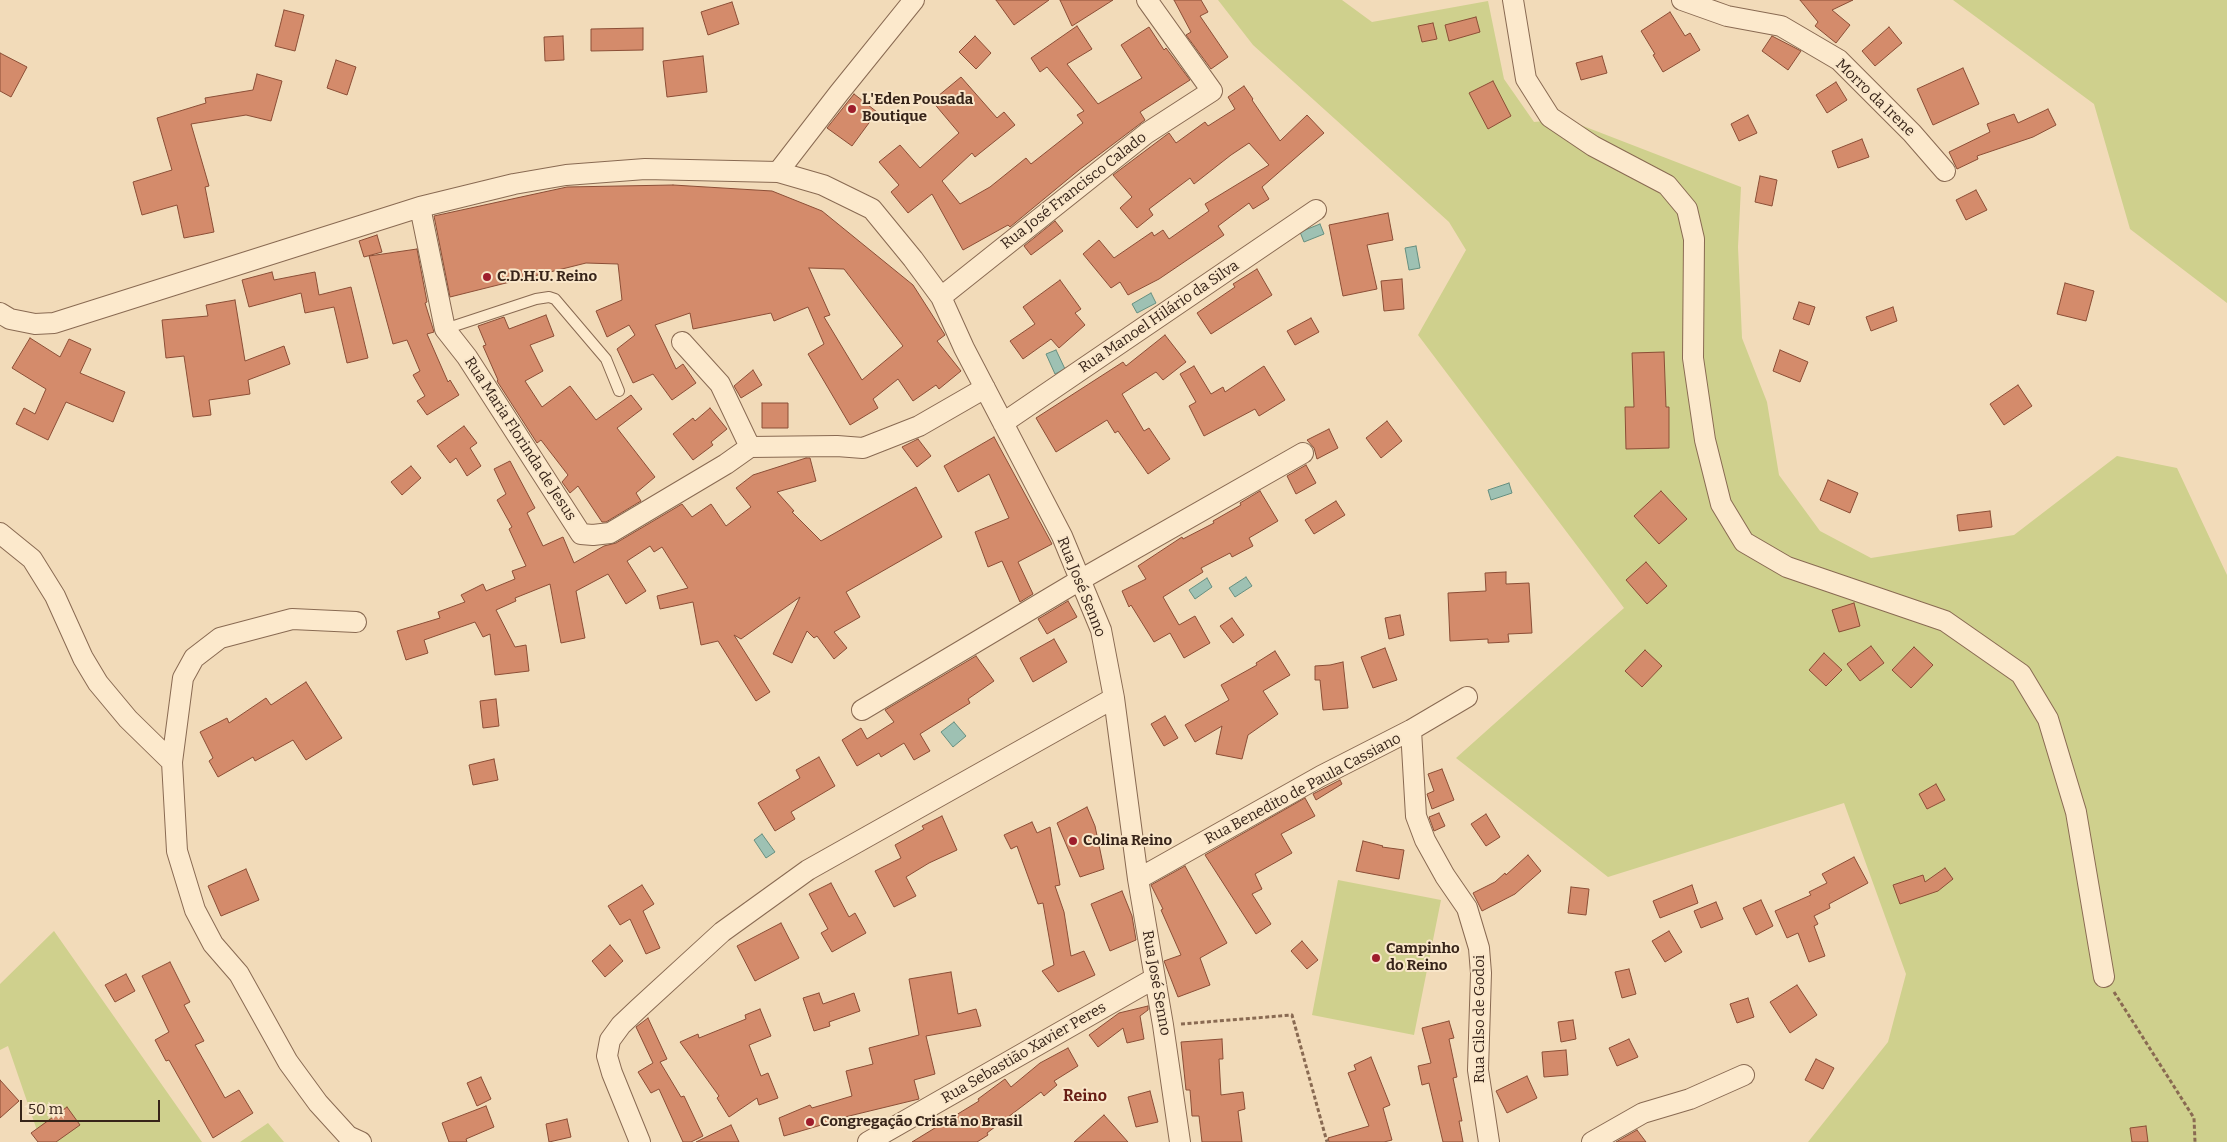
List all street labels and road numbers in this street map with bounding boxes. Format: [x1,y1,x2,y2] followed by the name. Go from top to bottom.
[1832,56,1918,140] street label: Morro da Irene
[998,129,1150,253] street label: Rua José Francisco Calado
[1076,257,1242,377] street label: Rua Manoel Hilário da Silva
[460,354,580,524] street label: Rua Maria Florinda de Jesus
[1053,534,1109,640] street label: Rua José Senno
[1202,729,1404,849] street label: Rua Benedito de Paula Cassiano
[1138,929,1174,1037] street label: Rua José Senno
[1471,955,1489,1083] street label: Rua Cilso de Godoi
[939,998,1109,1108] street label: Rua Sebastião Xavier Peres

